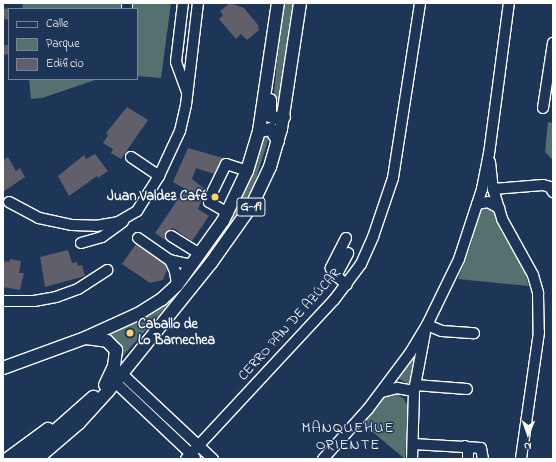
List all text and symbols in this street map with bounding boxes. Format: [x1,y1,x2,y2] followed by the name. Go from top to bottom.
[8,8,138,80] legend
[46,15,68,33] text: Calle
[46,35,80,53] text: Parque
[46,55,84,73] text: Edificio
[107,189,207,205] place label: Juan Valdez Café
[210,192,220,202] marker: Juan Valdez Café
[236,196,266,218] road number: G-19
[235,265,345,385] street label: CERRO PAN DE AZÚCAR
[138,317,215,350] place label: Caballo de Lo Barnechea
[125,328,135,338] marker: Caballo de Lo Barnechea
[508,414,548,454] north arrow
[302,419,394,454] district label: MANQUEHUE ORIENTE
[524,438,532,454] text: N

